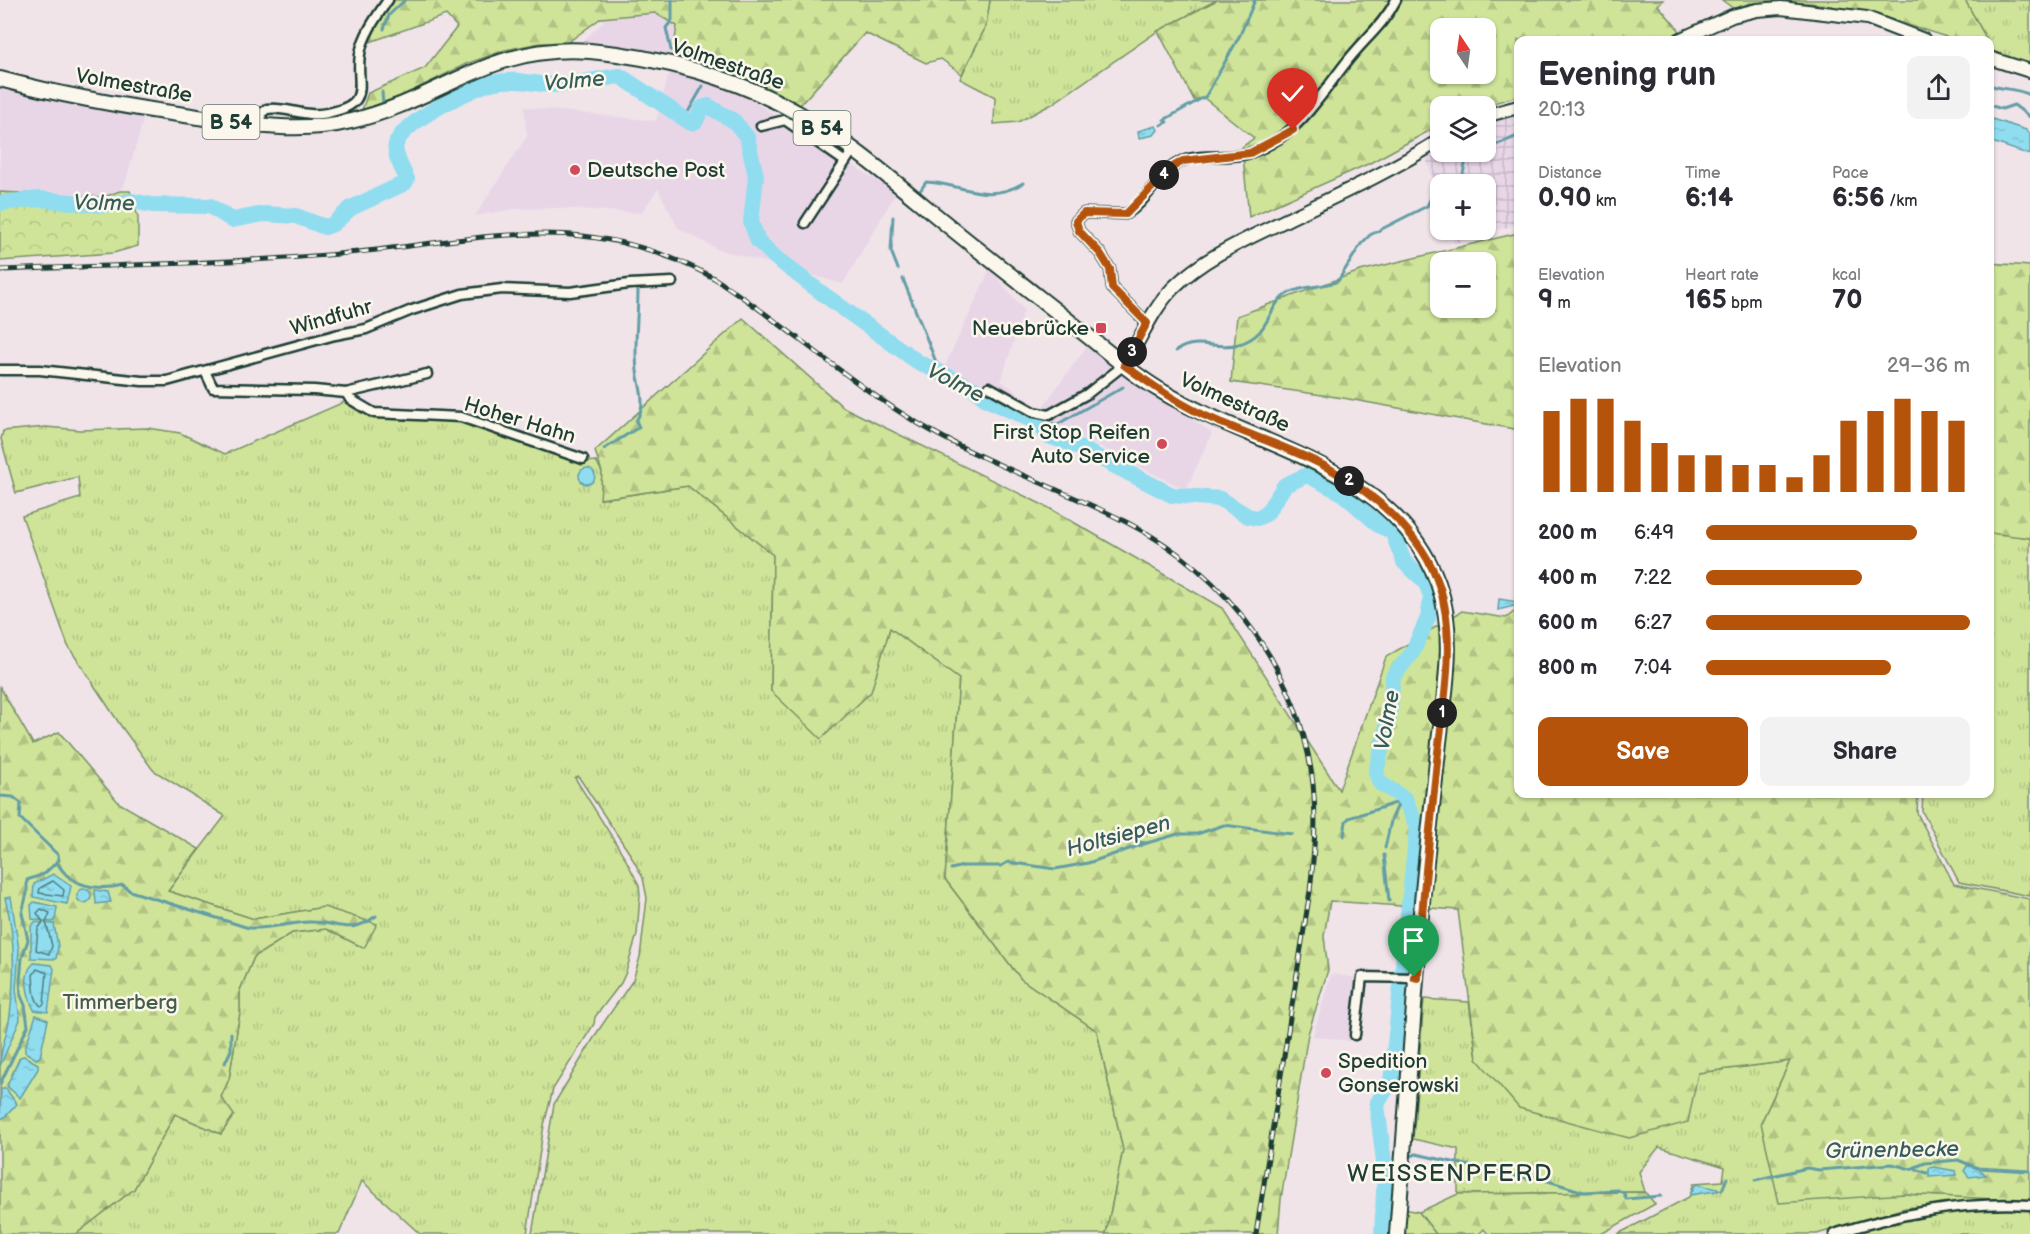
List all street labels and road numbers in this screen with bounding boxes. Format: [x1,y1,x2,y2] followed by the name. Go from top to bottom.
[668,33,788,95] street label: Volmestraße
[74,63,194,108] street label: Volmestraße
[202,105,260,139] road number: B 54
[794,111,850,145] road number: B 54
[287,294,375,341] street label: Windfuhr
[1176,367,1294,438] street label: Volmestraße
[461,392,579,449] street label: Hoher Hahn

